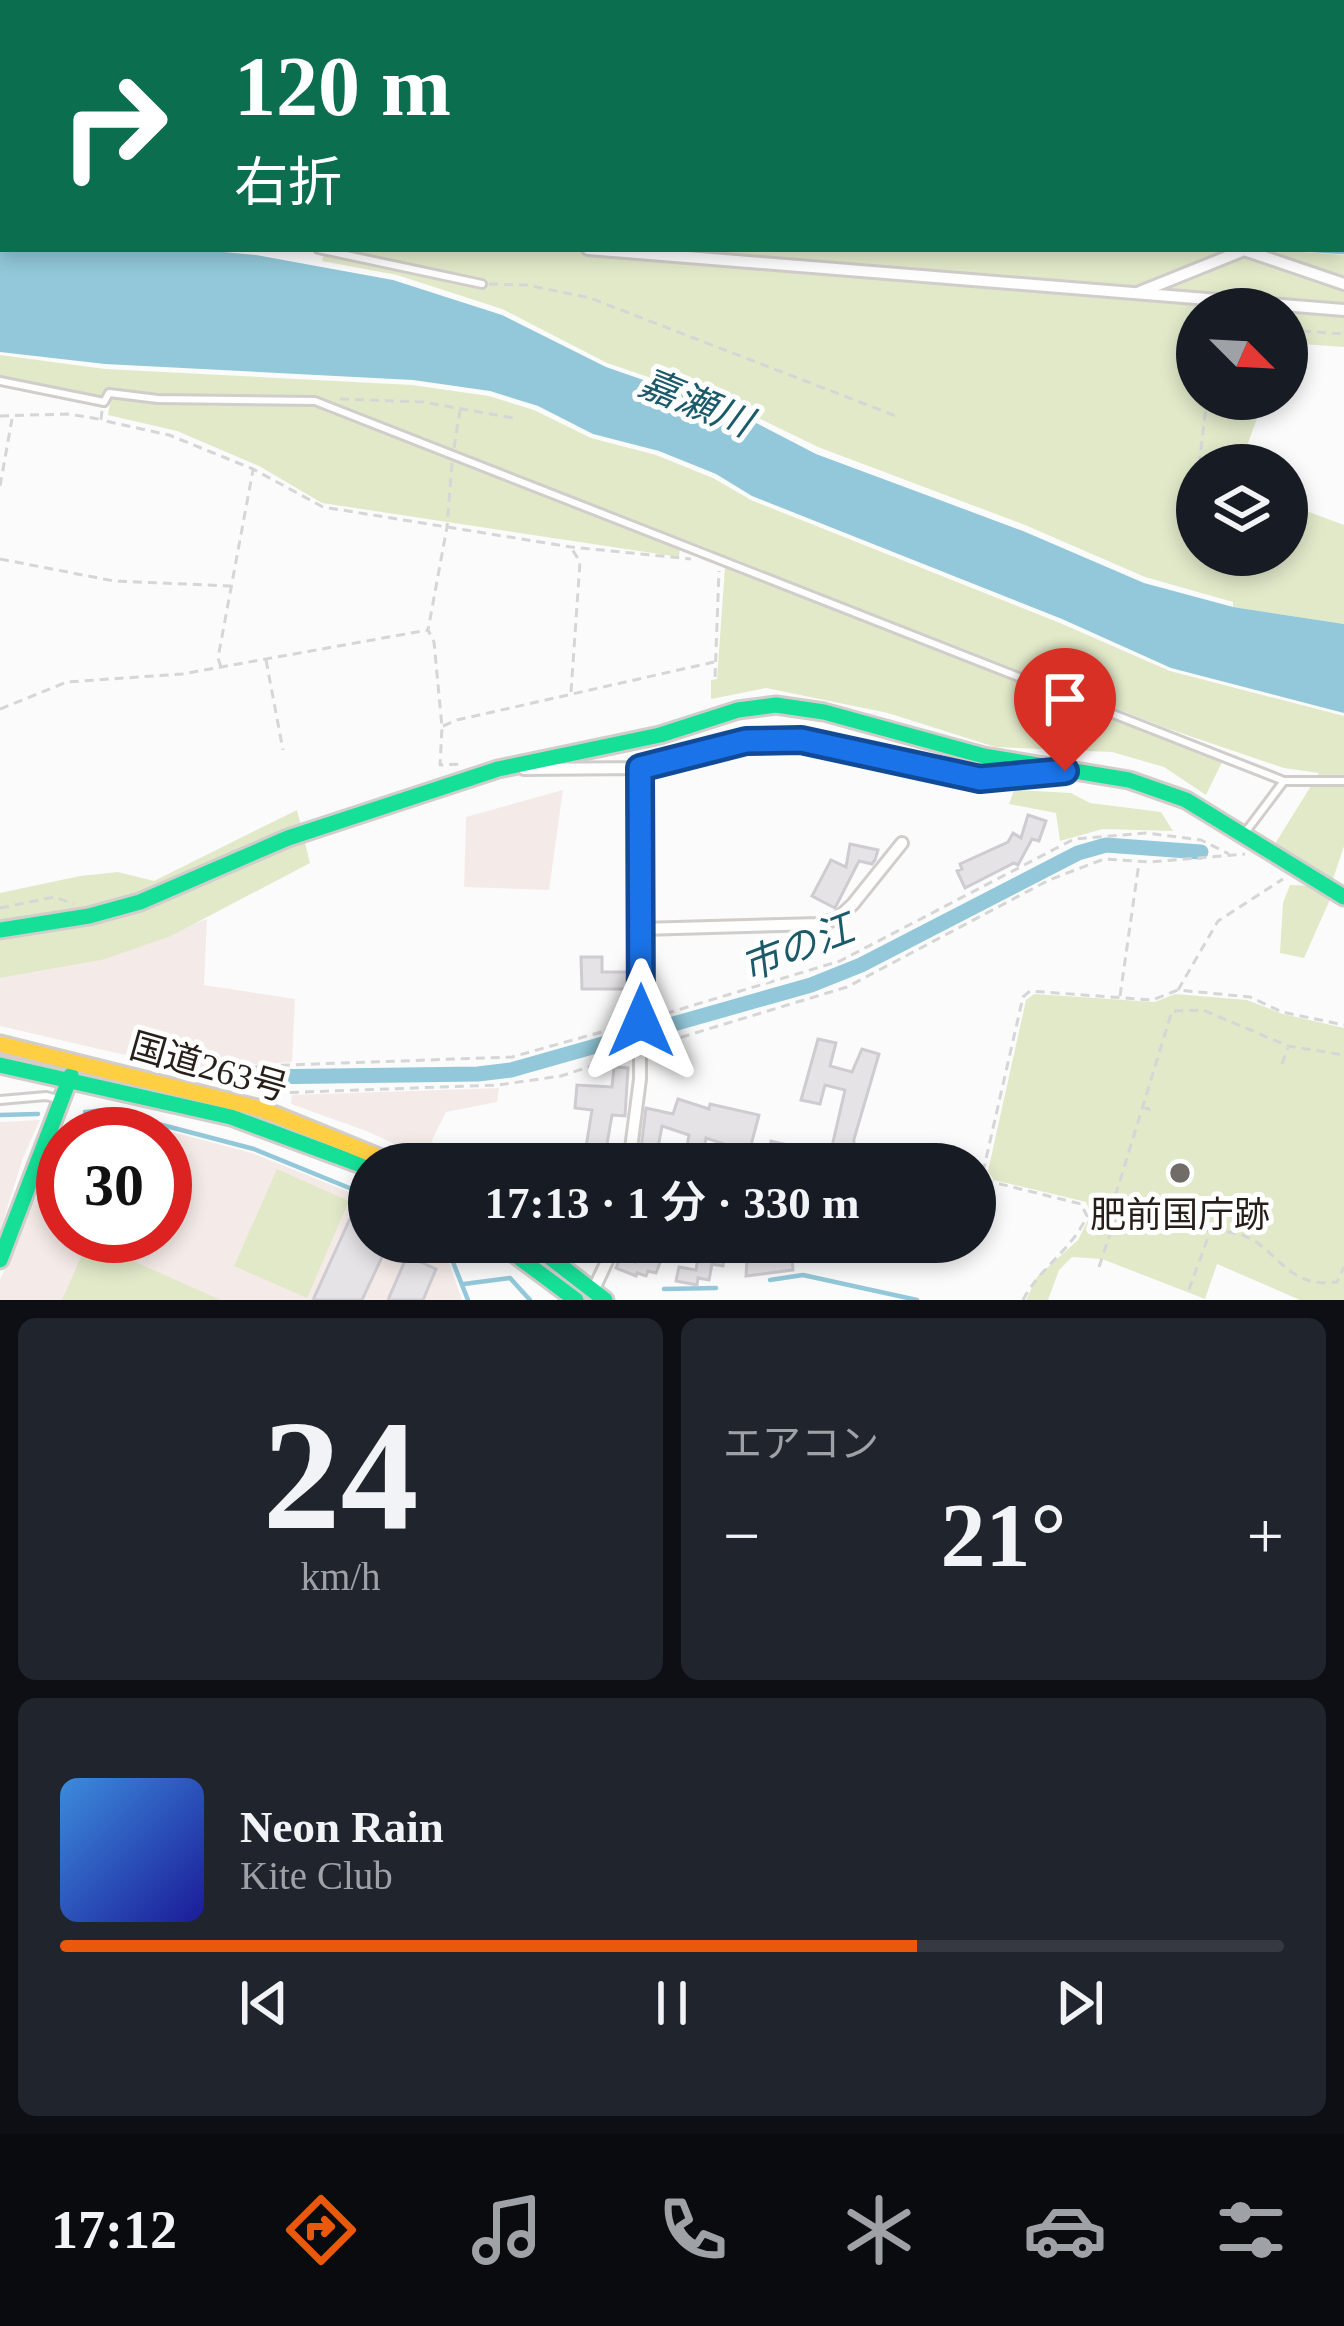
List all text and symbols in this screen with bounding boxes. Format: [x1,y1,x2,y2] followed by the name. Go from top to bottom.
[234,40,451,133] text: 120 m
[36,48,192,204] icon: right
[234,153,342,213] text: 右折
[1176,288,1308,420] north arrow
[1176,288,1308,576] map controls
[634,361,762,446] water label: 嘉瀬川
[1176,444,1308,576] button: layers
[1014,648,1116,771] pin
[1032,666,1098,732] icon: arrive
[735,905,863,989] water label: 市の江
[578,958,704,1084] position arrow
[125,1025,292,1109] street label: 国道263号
[36,1107,192,1263] speed limit sign: 30
[1167,1160,1193,1186] marker: 肥前国庁跡
[485,1178,860,1228] text: 17:13 · 1 分 · 330 m
[1090,1195,1270,1235] place label: 肥前国庁跡
[263,1389,419,1562] text: 24
[723,1422,879,1465] text: エアコン
[941,1486,1067,1585] text: 21°
[723,1499,760,1572] text: −
[1247,1499,1284,1572] text: +
[300,1555,381,1598] text: km/h
[240,1802,444,1852] text: Neon Rain
[240,1854,393,1897] text: Kite Club
[231,1970,297,2036] icon: previous
[639,1970,705,2036] icon: pause
[1047,1970,1113,2036] icon: next
[279,2188,363,2272] icon: directions
[465,2188,549,2272] icon: music
[651,2188,735,2272] icon: phone
[837,2188,921,2272] icon: climate
[1023,2188,1107,2272] icon: car
[1209,2188,1293,2272] icon: filters
[51,2200,177,2260] text: 17:12

